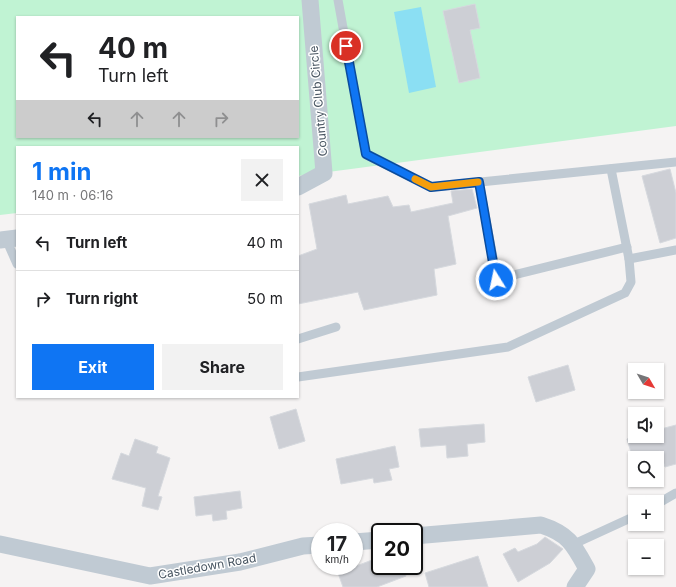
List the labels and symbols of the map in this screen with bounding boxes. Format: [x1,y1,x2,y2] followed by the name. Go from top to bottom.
[329,29,363,63] pin
[306,45,330,157] street label: Country Club Circle
[475,259,517,301] position arrow
[628,363,664,399] north arrow
[371,523,423,575] speed limit sign: 20
[157,550,257,582] street label: Castledown Road

